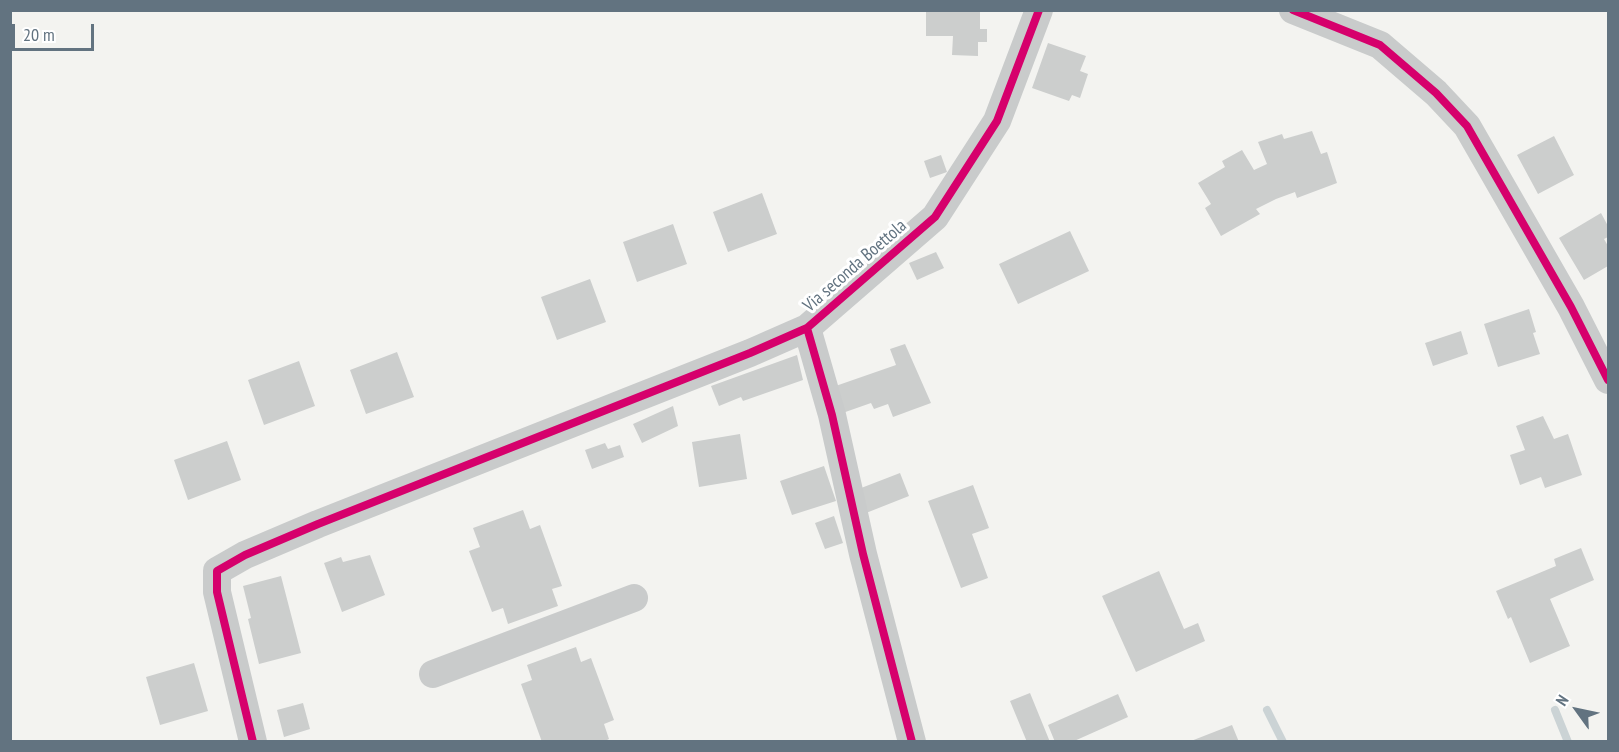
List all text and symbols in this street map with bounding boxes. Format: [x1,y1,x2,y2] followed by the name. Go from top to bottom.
[15,12,98,50] scale bar
[23,23,55,46] text: 20 m
[799,215,911,317] street label: Via seconda Boettola
[1547,680,1607,740] north arrow
[1551,691,1573,709] text: N

